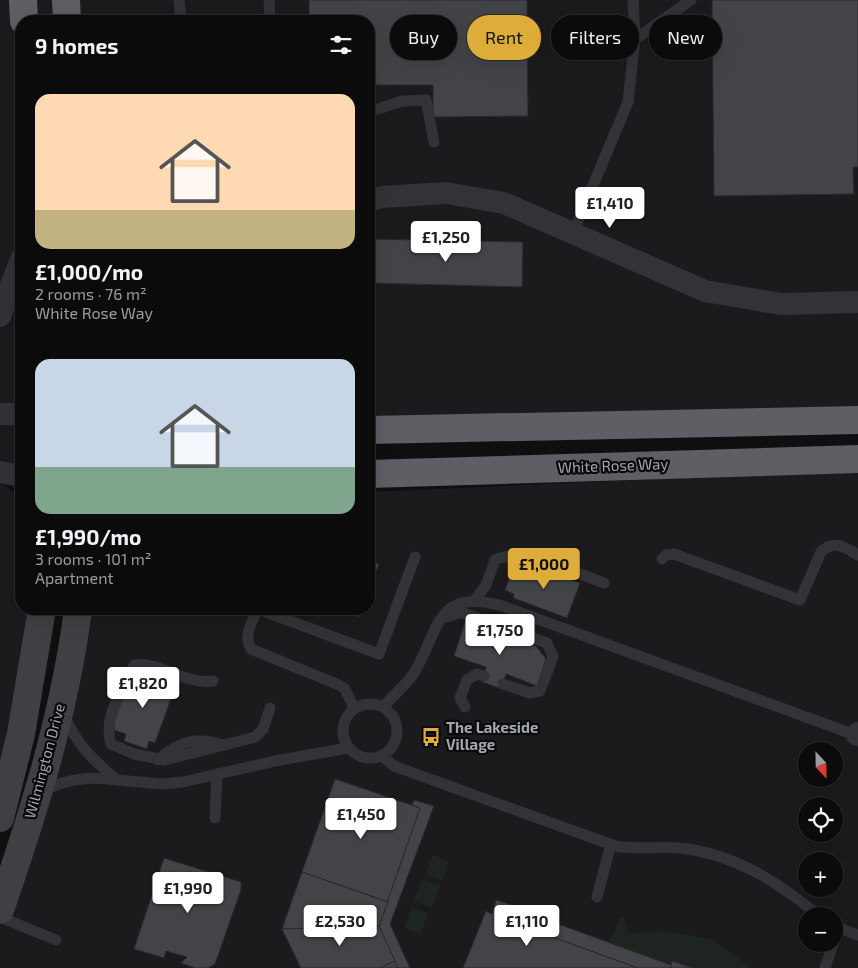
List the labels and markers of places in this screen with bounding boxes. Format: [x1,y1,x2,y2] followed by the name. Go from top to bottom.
[569,186,651,229] pin: £1,410
[405,220,487,263] pin: £1,250
[503,548,585,590] pin: £1,000
[459,614,541,656] pin: £1,750
[102,666,184,709] pin: £1,820
[446,718,538,753] place label: The Lakeside Village
[420,726,442,748] bus stop icon: The Lakeside Village
[320,798,402,840] pin: £1,450
[147,872,229,914] pin: £1,990
[299,904,381,947] pin: £2,530
[486,904,568,947] pin: £1,110

